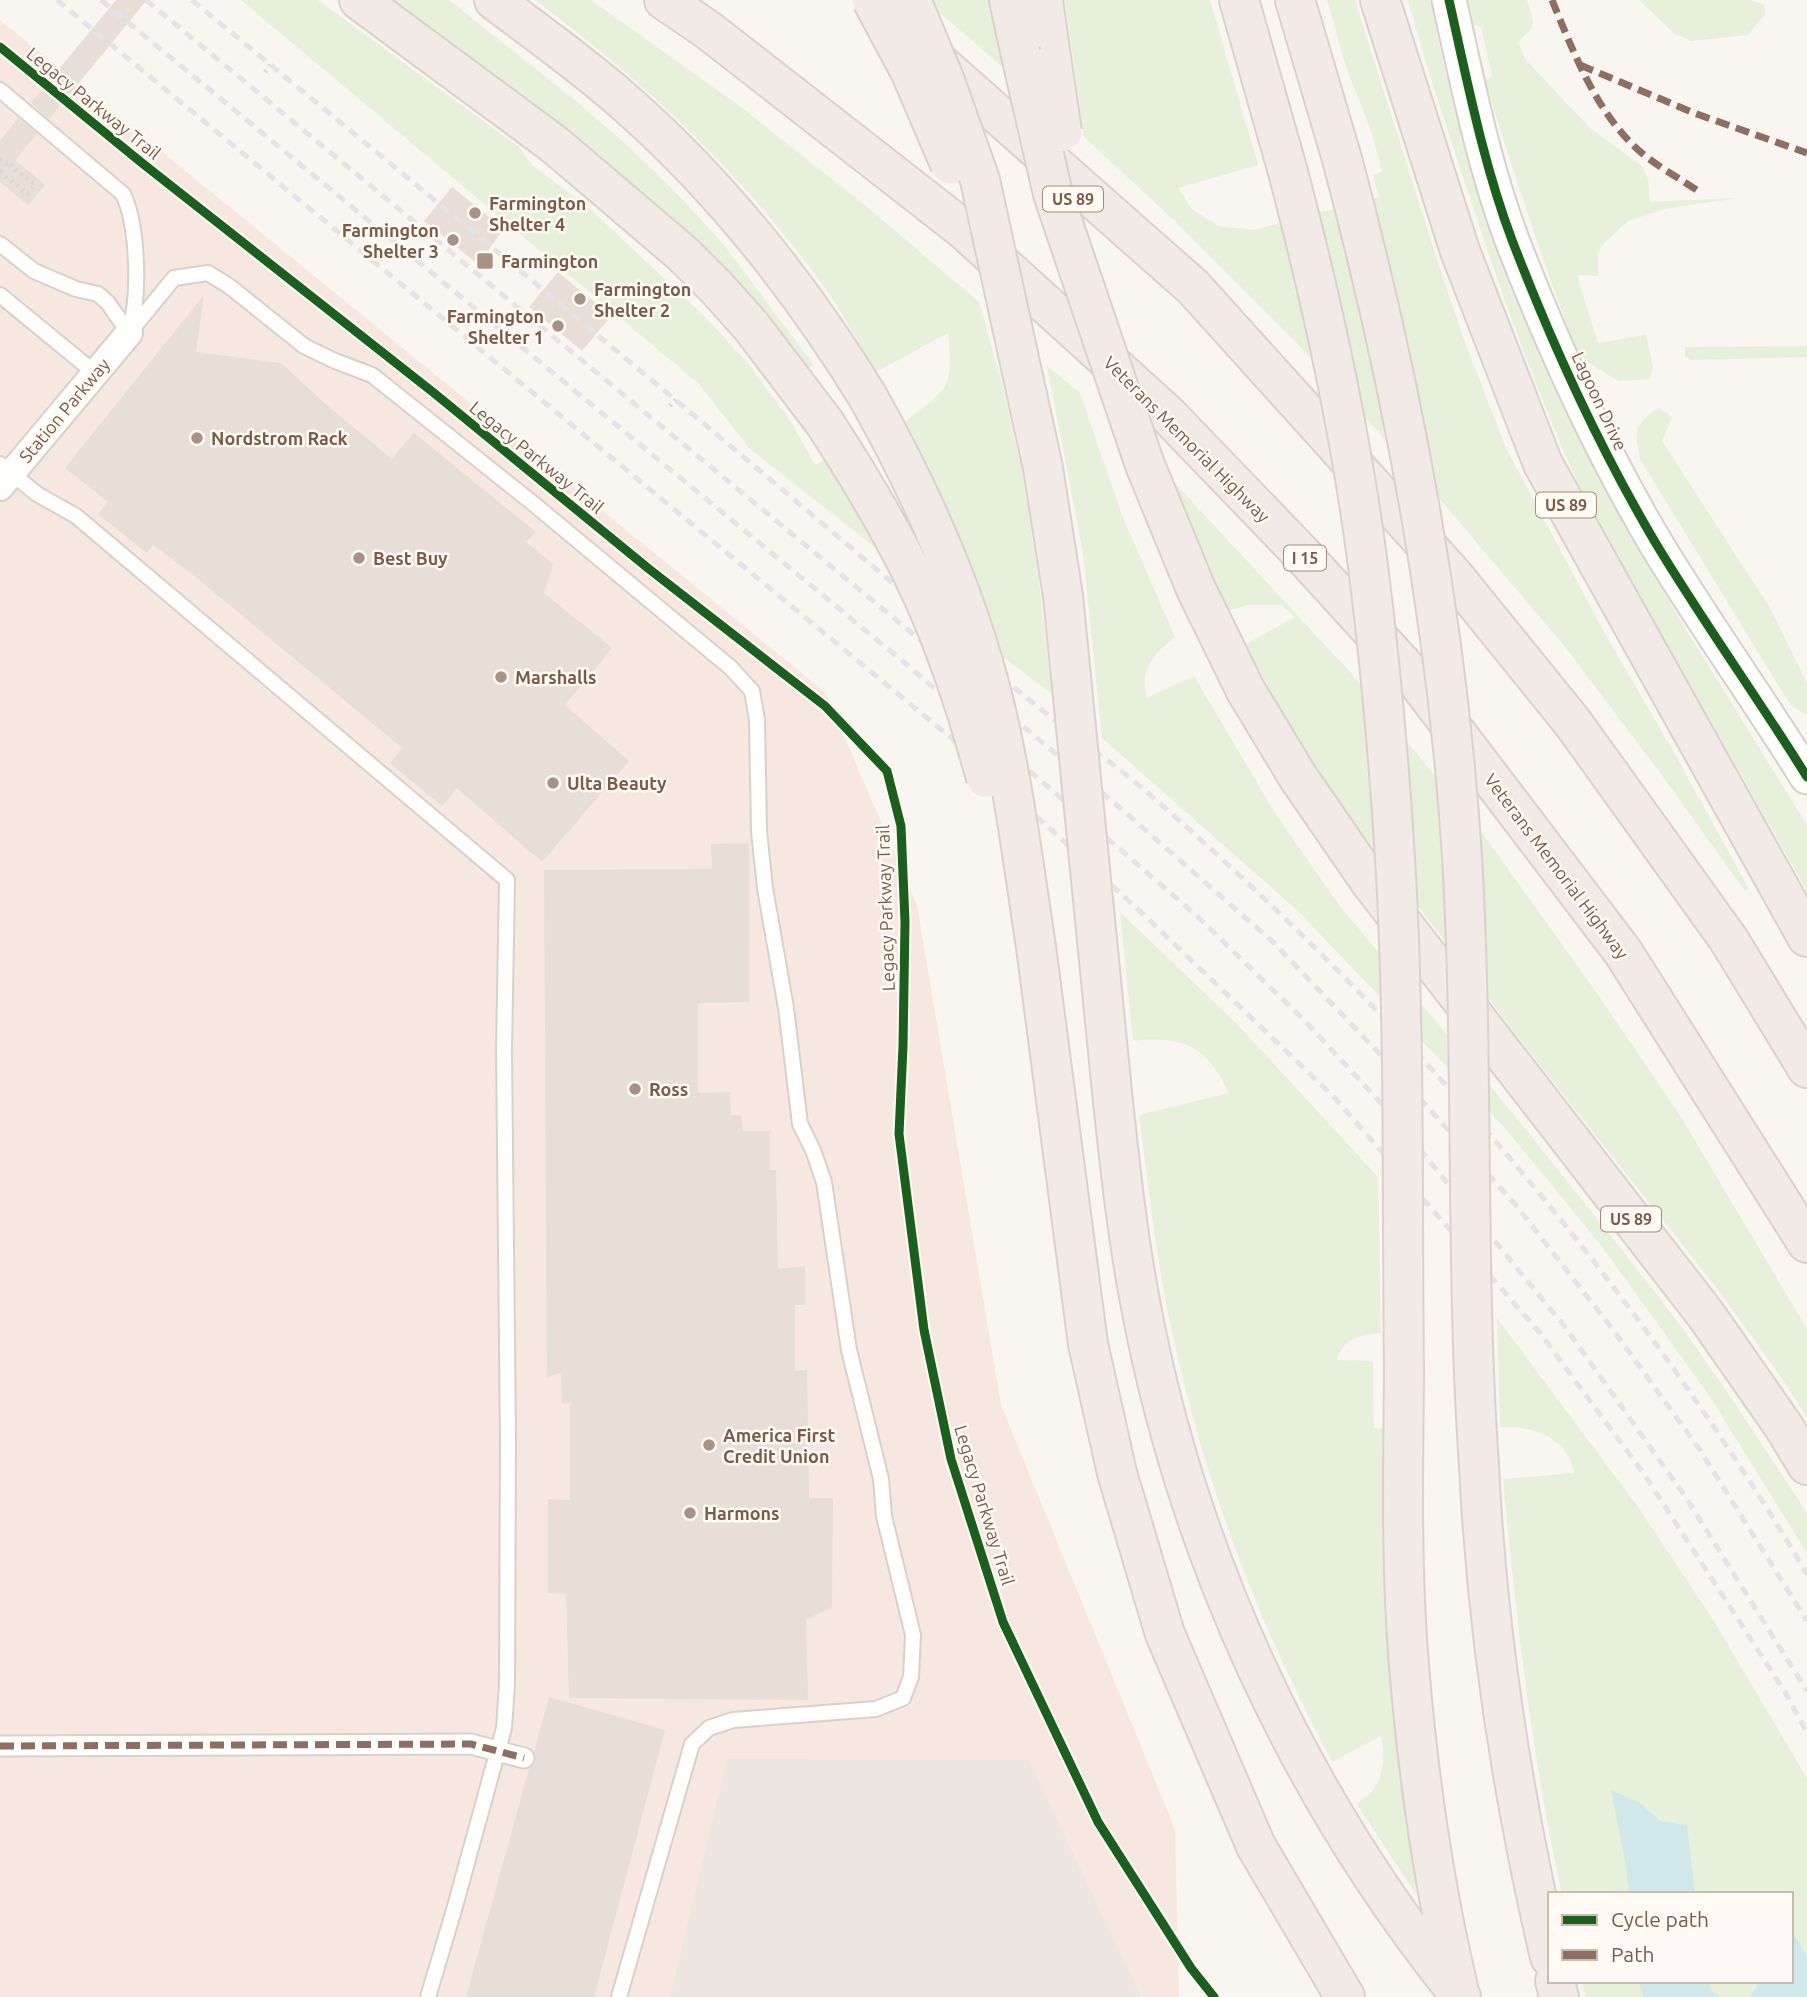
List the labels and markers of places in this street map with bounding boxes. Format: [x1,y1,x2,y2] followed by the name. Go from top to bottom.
[489,193,586,234] place label: Farmington Shelter 4
[467,205,483,221] marker: Farmington Shelter 4
[342,220,439,261] place label: Farmington Shelter 3
[445,232,461,248] marker: Farmington Shelter 3
[475,251,495,271] marker: Farmington
[501,251,598,271] place label: Farmington
[594,279,691,320] place label: Farmington Shelter 2
[572,291,588,307] marker: Farmington Shelter 2
[447,306,544,347] place label: Farmington Shelter 1
[550,318,566,334] marker: Farmington Shelter 1
[211,428,348,448] place label: Nordstrom Rack
[189,430,205,446] marker: Nordstrom Rack
[373,548,448,568] place label: Best Buy
[351,550,367,566] marker: Best Buy
[515,667,596,687] place label: Marshalls
[493,669,509,685] marker: Marshalls
[567,773,667,793] place label: Ulta Beauty
[545,775,561,791] marker: Ulta Beauty
[649,1079,688,1099] place label: Ross
[627,1081,643,1097] marker: Ross
[723,1425,835,1466] place label: America First Credit Union
[701,1437,717,1453] marker: America First Credit Union
[704,1503,780,1523] place label: Harmons
[682,1505,698,1521] marker: Harmons

